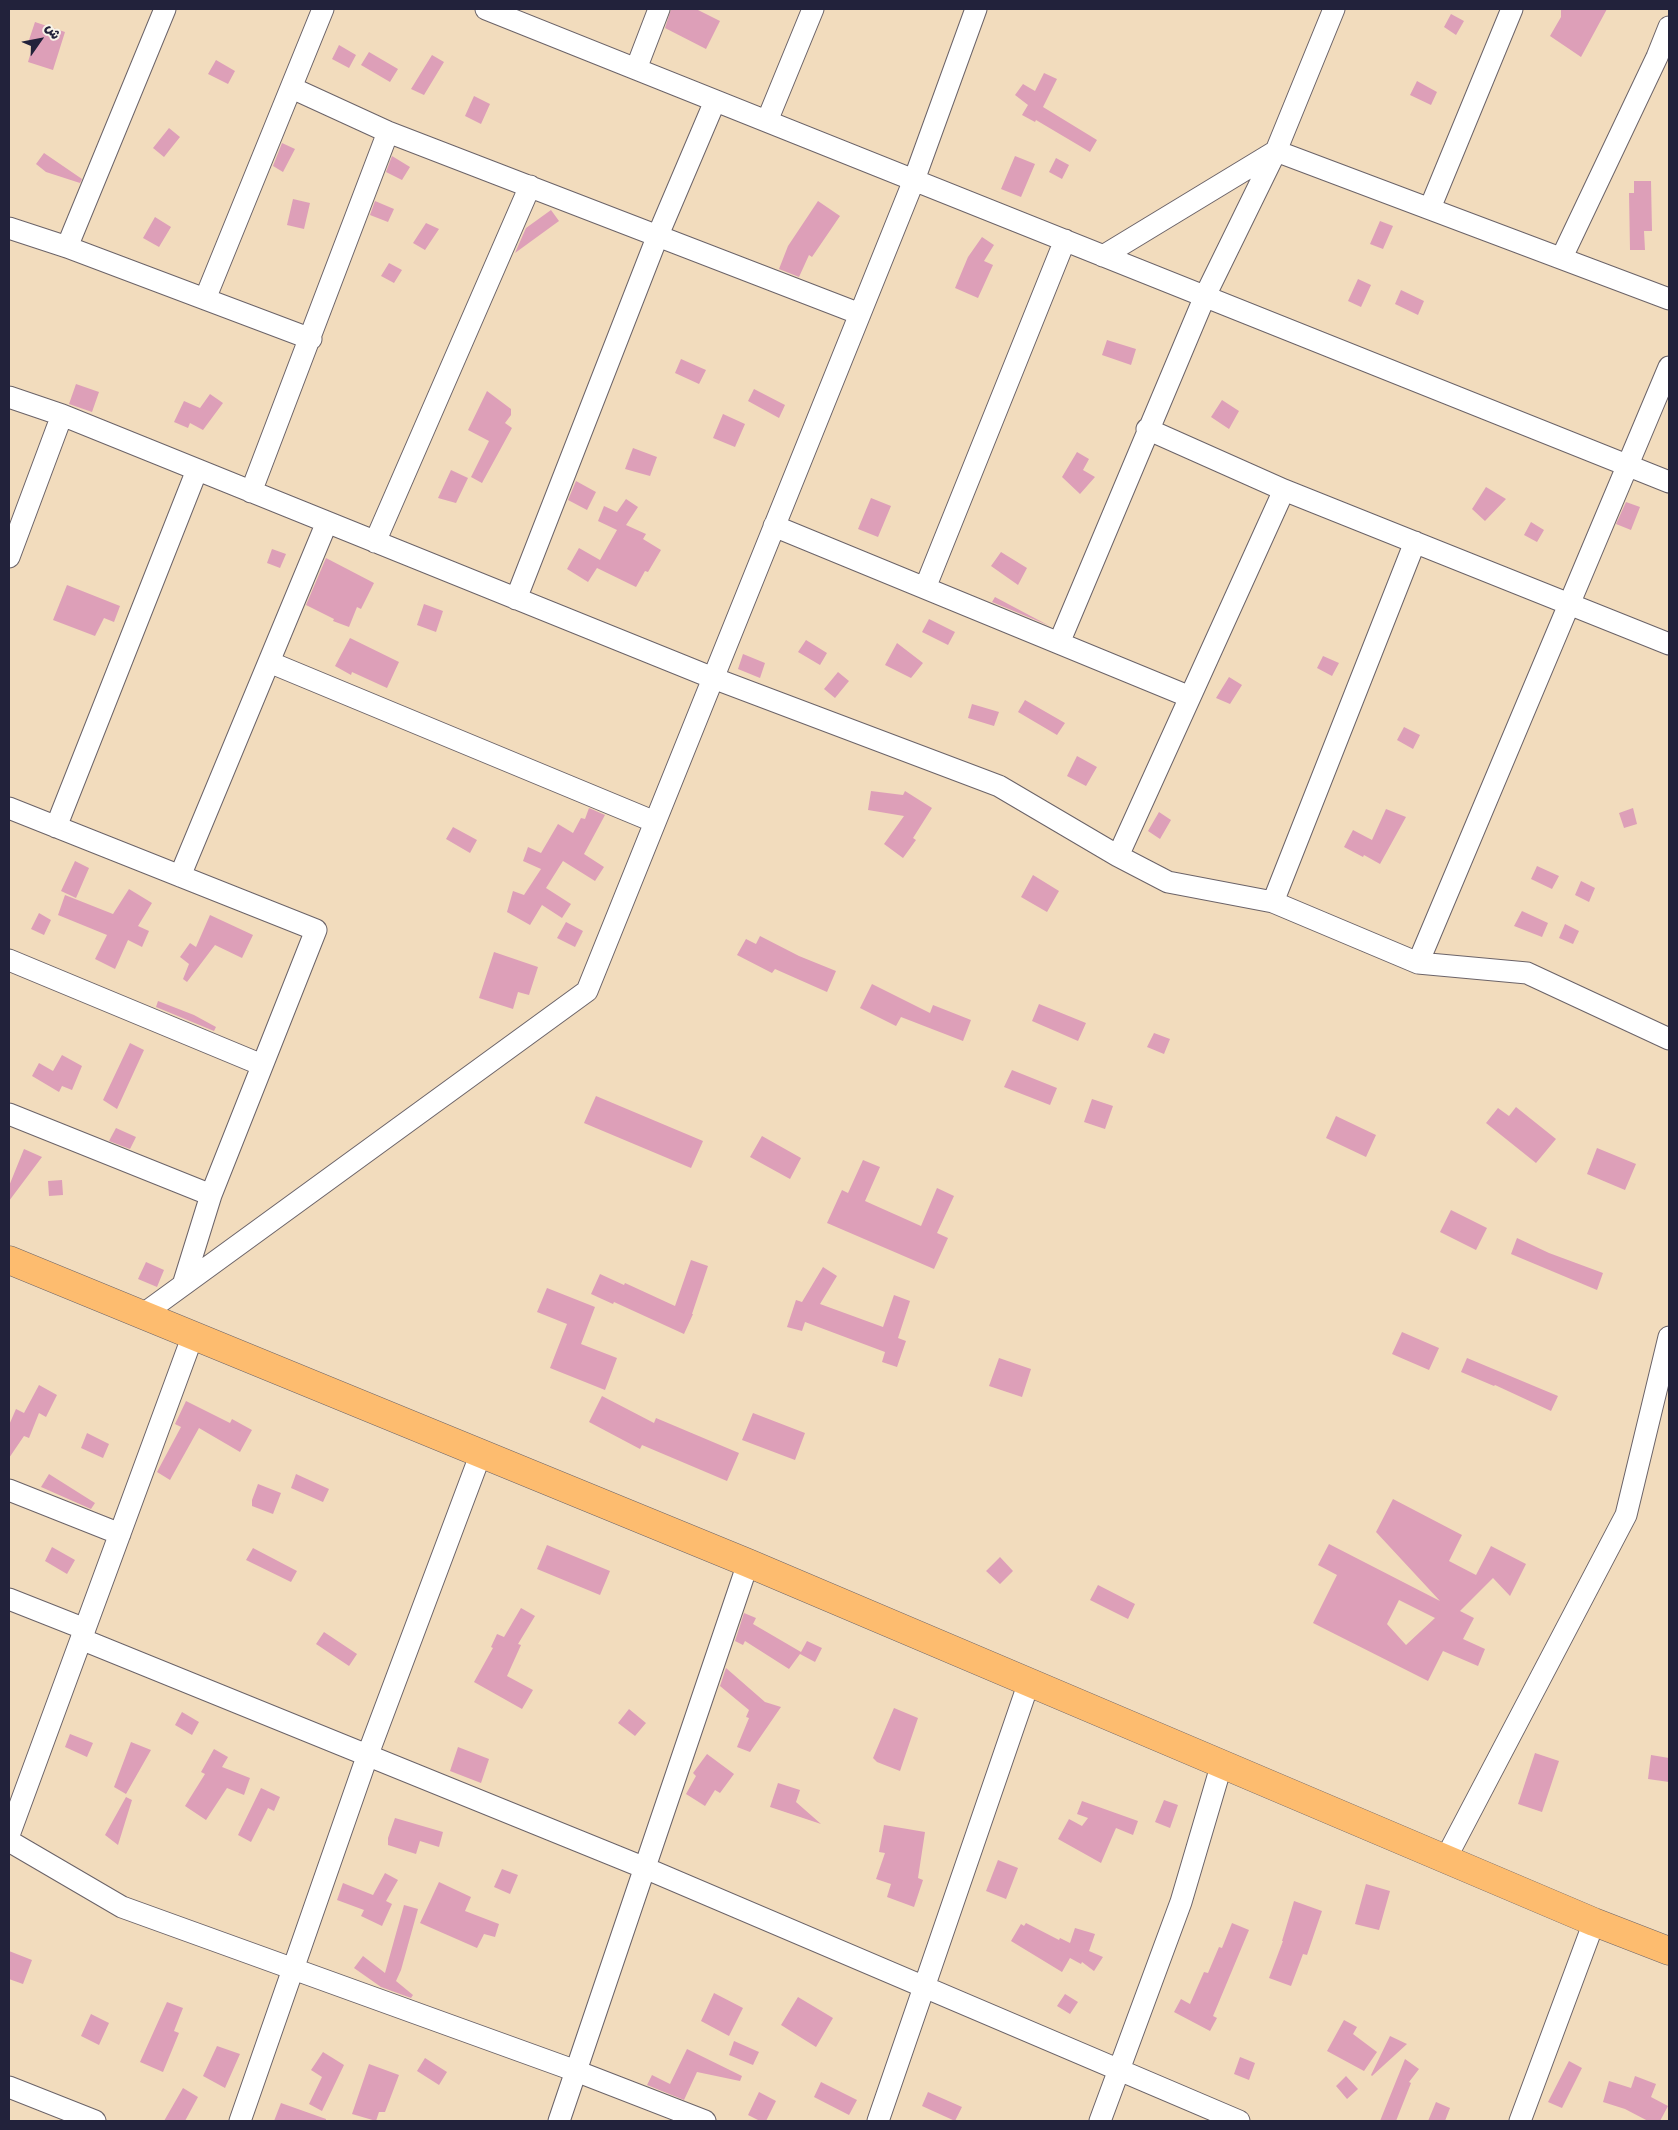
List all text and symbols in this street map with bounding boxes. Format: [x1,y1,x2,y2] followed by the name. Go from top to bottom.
[15,15,65,65] north arrow
[42,20,64,43] text: ش

